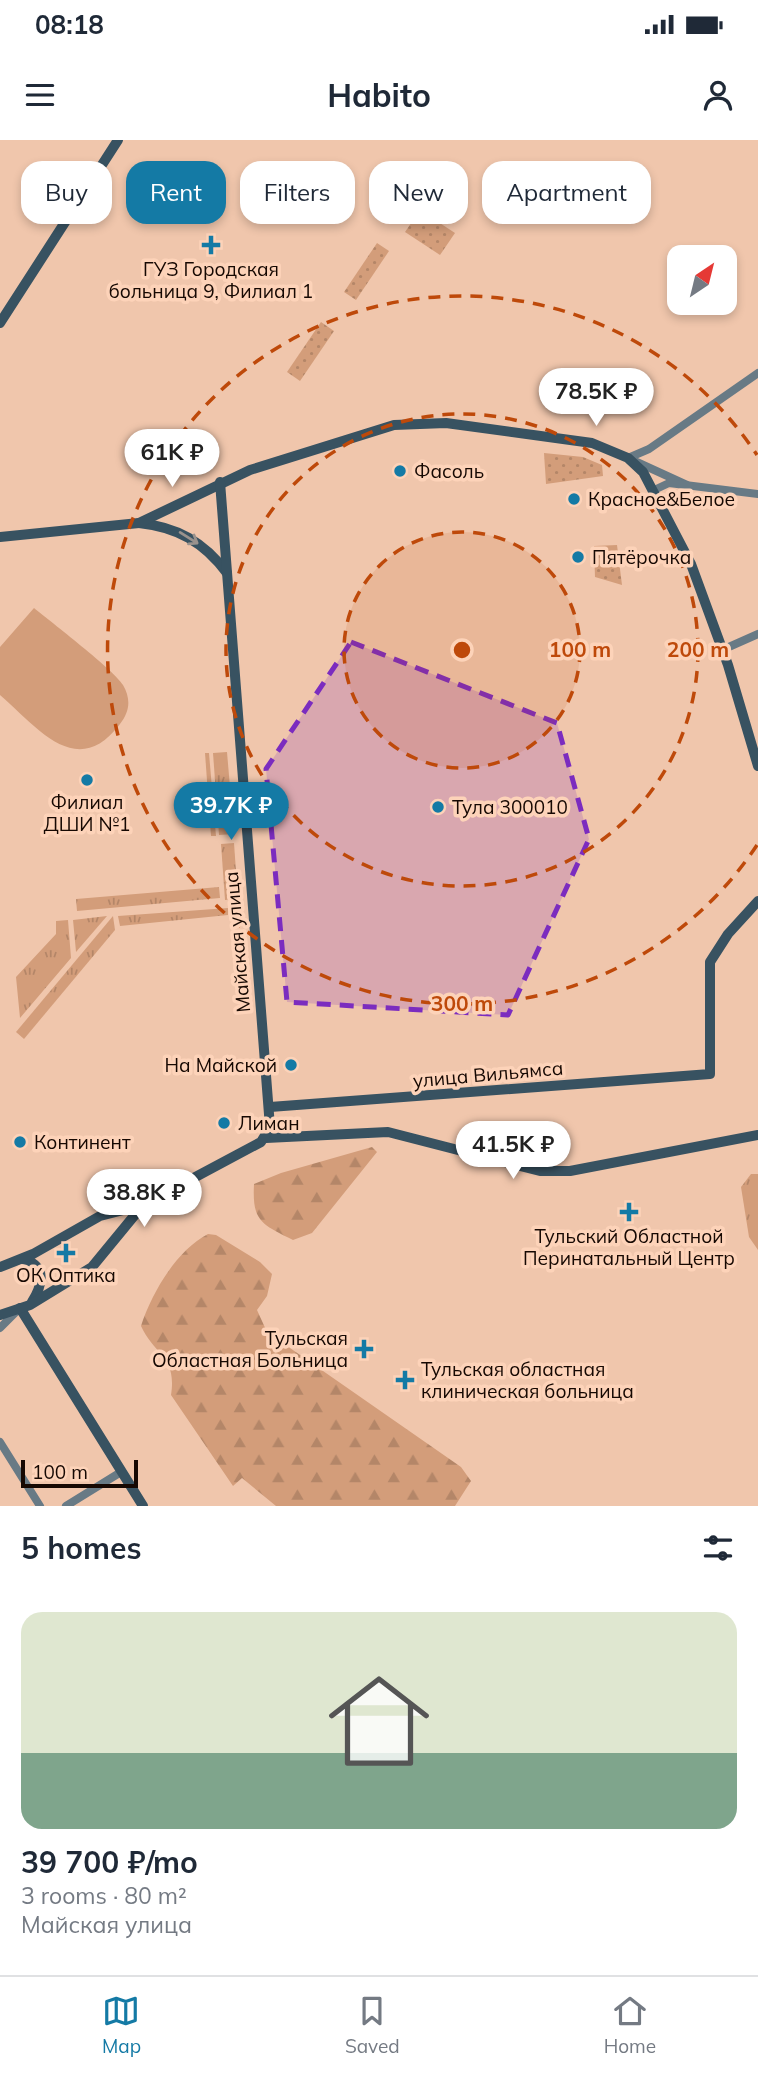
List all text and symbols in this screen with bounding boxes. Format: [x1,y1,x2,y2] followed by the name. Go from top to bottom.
[35,8,104,41] text: 08:18
[327,75,431,115] text: Habito
[21,76,59,114] icon: menu
[699,76,737,114] icon: person
[21,161,112,224] chip: Buy
[126,161,226,224] chip: Rent
[240,161,355,224] chip: Filters
[369,161,468,224] chip: New
[482,161,651,224] chip: Apartment
[201,235,221,255] marker: ГУЗ Городская больница 9, Филиал 1
[667,245,737,315] north arrow
[667,245,737,315] map controls
[109,257,313,303] place label: ГУЗ Городская больница 9, Филиал 1
[531,369,661,428] pin: 78.5K ₽
[555,376,637,405] text: 78.5K ₽
[123,430,221,489] pin: 61K ₽
[140,437,204,466] text: 61K ₽
[414,459,484,483] place label: Фасоль
[392,463,408,479] marker: Фасоль
[588,487,735,511] place label: Красное&Белое
[566,491,582,507] marker: Красное&Белое
[179,530,198,545] one-way arrow
[592,545,691,569] place label: Пятёрочка
[570,549,586,565] marker: Пятёрочка
[549,636,611,662] text: 100 m
[667,636,729,662] text: 200 m
[450,638,474,662] centre of rings
[79,772,95,788] marker: Филиал ДШИ №1
[166,782,296,842] pin: 39.7K ₽
[44,790,130,836] place label: Филиал ДШИ №1
[190,790,272,819] text: 39.7K ₽
[452,795,568,819] place label: Тула 300010
[430,799,446,815] marker: Тула 300010
[219,871,255,1013] street label: Майская улица
[431,990,493,1016] text: 300 m
[165,1053,277,1077] place label: На Майской
[412,1055,564,1093] street label: улица Вильямса
[283,1057,299,1073] marker: На Майской
[238,1111,300,1135] place label: Лиман
[216,1115,232,1131] marker: Лиман
[448,1122,578,1181] pin: 41.5K ₽
[472,1129,554,1158] text: 41.5K ₽
[34,1130,131,1154] place label: Континент
[12,1134,28,1150] marker: Континент
[79,1170,209,1229] pin: 38.8K ₽
[103,1177,185,1206] text: 38.8K ₽
[619,1202,639,1222] marker: Тульский Областной Перинатальный Центр
[523,1224,735,1270] place label: Тульский Областной Перинатальный Центр
[58,1245,74,1261] marker: ОК Оптика
[16,1263,116,1287] place label: ОК Оптика
[152,1326,348,1372] place label: Тульская Областная Больница
[354,1339,374,1359] marker: Тульская Областная Больница
[421,1357,634,1403] place label: Тульская областная клиническая больница
[395,1370,415,1390] marker: Тульская областная клиническая больница
[21,1457,138,1489] scale bar
[32,1460,88,1484] text: 100 m
[21,1529,142,1567] text: 5 homes
[699,1529,737,1567] icon: filters
[316,1658,442,1784] icon: home
[21,1843,198,1881] text: 39 700 ₽/mo
[21,1881,187,1910] text: 3 rooms · 80 m²
[21,1910,192,1939] text: Майская улица
[102,1992,141,2058] tab: Map
[345,1992,400,2058] tab: Saved
[604,1992,656,2058] tab: Home

